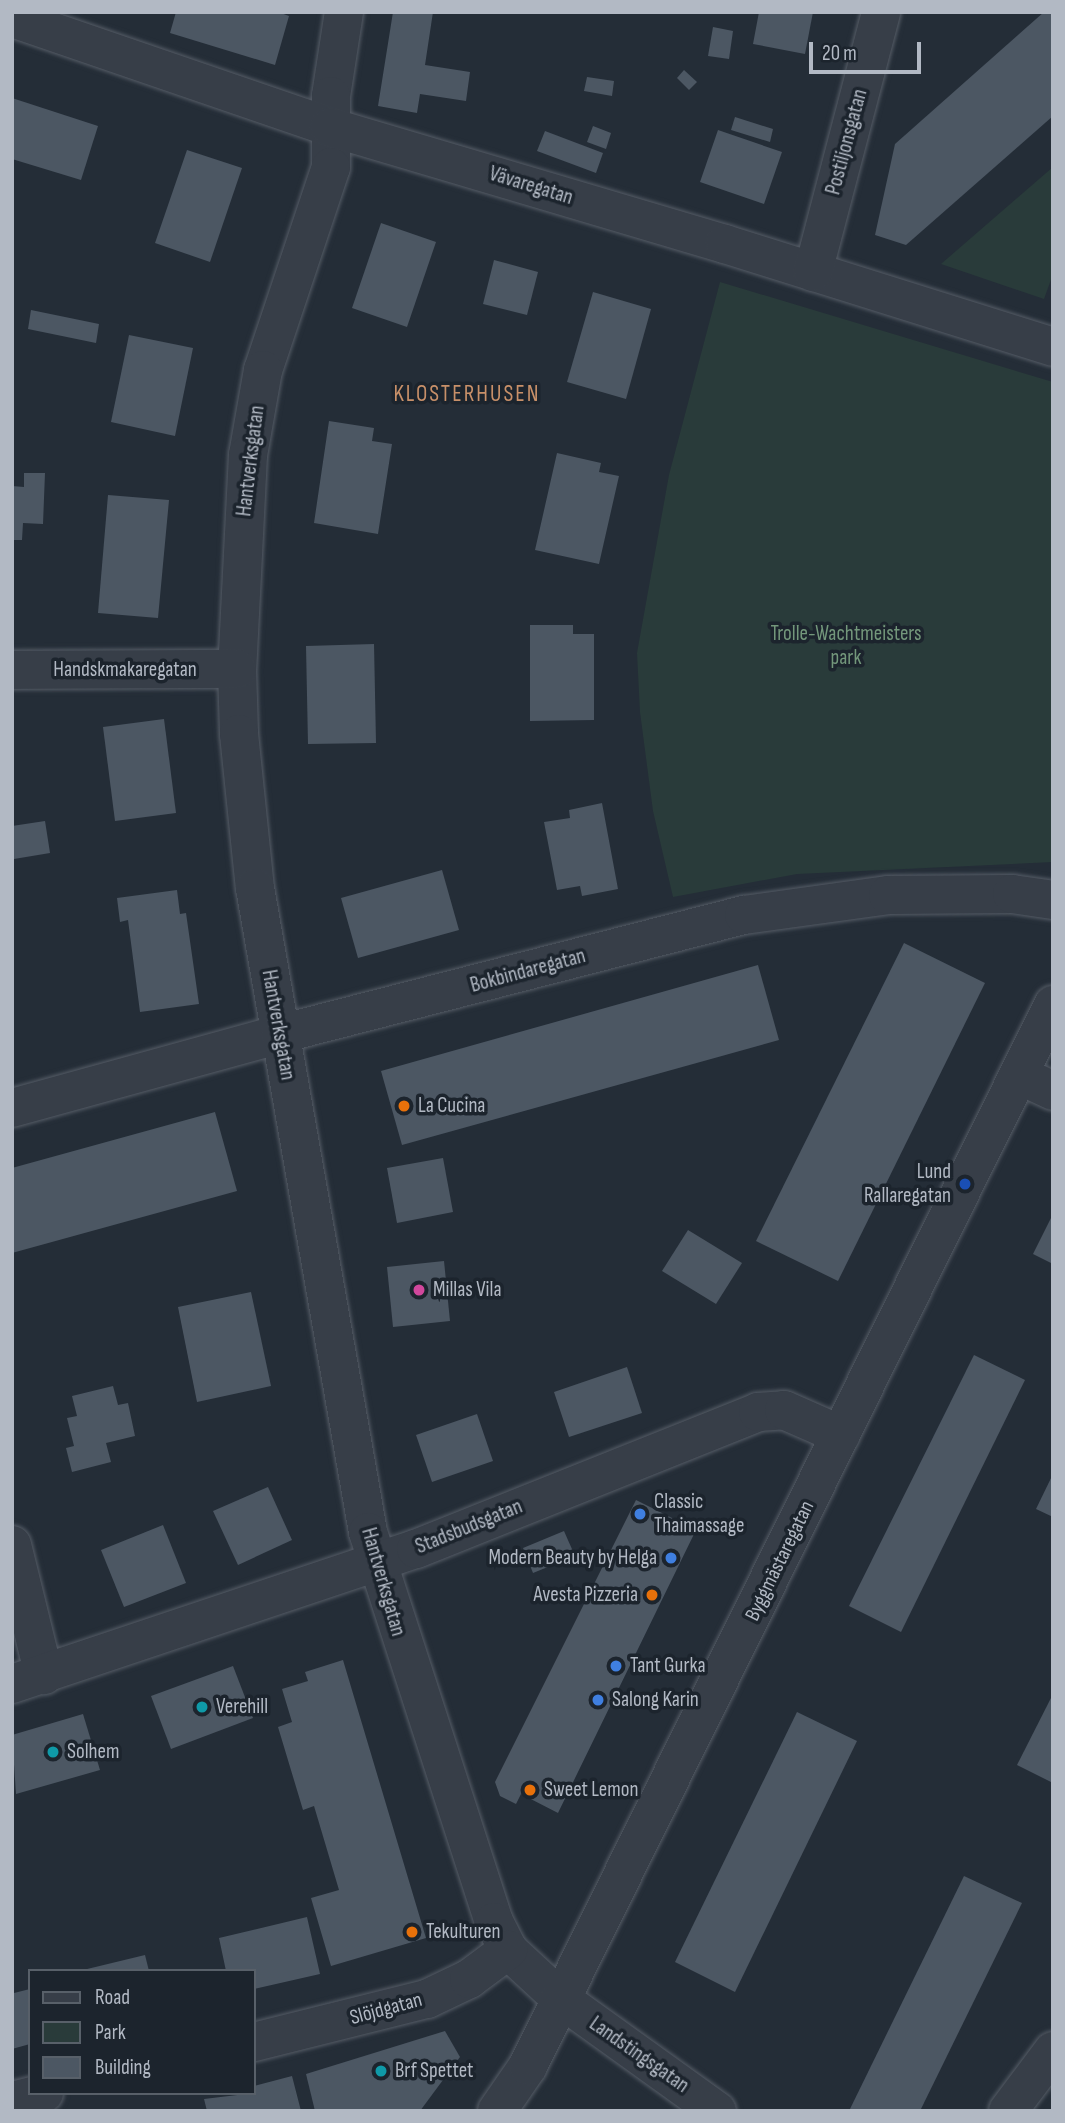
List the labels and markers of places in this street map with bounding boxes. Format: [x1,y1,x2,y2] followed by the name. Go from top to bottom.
[418,1093,485,1119] place label: La Cucina
[396,1098,412,1114] marker: La Cucina
[864,1159,951,1209] place label: Lund Rallaregatan
[957,1176,973,1192] marker: Lund Rallaregatan
[433,1277,502,1303] place label: Millas Vila
[411,1282,427,1298] marker: Millas Vila
[654,1489,744,1539] place label: Classic Thaimassage
[632,1506,648,1522] marker: Classic Thaimassage
[489,1545,657,1571] place label: Modern Beauty by Helga
[663,1550,679,1566] marker: Modern Beauty by Helga
[534,1582,638,1608] place label: Avesta Pizzeria
[644,1587,660,1603] marker: Avesta Pizzeria
[630,1653,706,1679] place label: Tant Gurka
[608,1658,624,1674] marker: Tant Gurka
[612,1687,699,1713] place label: Salong Karin
[590,1692,606,1708] marker: Salong Karin
[216,1694,268,1720] place label: Verehill
[194,1699,210,1715] marker: Verehill
[67,1739,120,1765] place label: Solhem
[45,1744,61,1760] marker: Solhem
[544,1777,638,1803] place label: Sweet Lemon
[522,1782,538,1798] marker: Sweet Lemon
[426,1919,501,1945] place label: Tekulturen
[404,1924,420,1940] marker: Tekulturen
[395,2058,474,2084] place label: Brf Spettet
[373,2063,389,2079] marker: Brf Spettet

